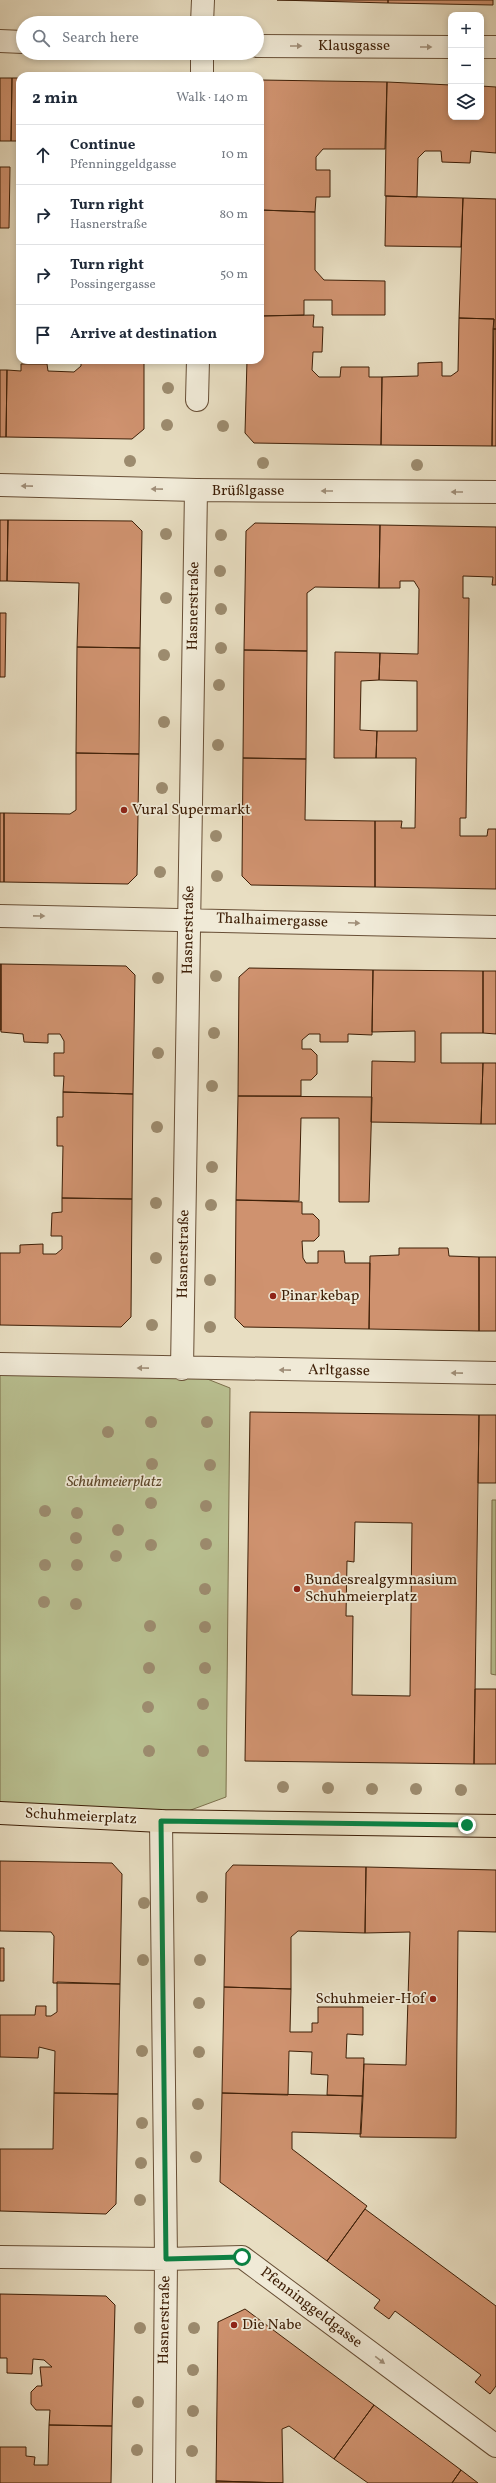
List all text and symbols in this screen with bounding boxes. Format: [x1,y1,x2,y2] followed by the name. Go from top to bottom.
[448,12,484,120] map controls
[448,12,484,48] button: +
[16,16,264,60] search box
[30,27,52,49] icon: search
[62,28,139,49] text: Search here
[318,36,390,57] street label: Klausgasse
[290,43,303,49] one-way arrow
[420,44,433,50] one-way arrow
[448,48,484,84] button: −
[448,84,484,120] button: layers
[32,87,78,110] text: 2 min
[176,89,248,107] text: Walk · 140 m
[70,135,135,156] text: Continue
[32,144,54,166] icon: ahead
[221,146,248,164] text: 10 m
[70,156,176,174] text: Pfenninggeldgasse
[70,195,144,216] text: Turn right
[32,204,54,226] icon: right
[219,206,248,224] text: 80 m
[70,216,147,234] text: Hasnerstraße
[70,255,144,276] text: Turn right
[32,264,54,286] icon: right
[220,266,248,284] text: 50 m
[70,276,156,294] text: Possingergasse
[32,324,54,346] icon: arrive
[70,324,217,345] text: Arrive at destination
[212,481,284,502] street label: Brüßlgasse
[20,483,33,489] one-way arrow
[151,486,163,493] one-way arrow
[320,488,333,494] one-way arrow
[450,489,463,495] one-way arrow
[183,561,205,651] street label: Hasnerstraße
[132,800,250,821] place label: Vural Supermarkt
[119,805,129,815] marker: Vural Supermarkt
[178,885,200,975] street label: Hasnerstraße
[216,909,328,933] street label: Thalhaimergasse
[33,913,46,919] one-way arrow
[348,920,361,926] one-way arrow
[173,1209,195,1299] street label: Hasnerstraße
[281,1286,359,1307] place label: Pinar kebap
[268,1291,278,1301] marker: Pinar kebap
[308,1360,370,1382] street label: Arltgasse
[136,1365,149,1371] one-way arrow
[278,1367,291,1373] one-way arrow
[450,1370,463,1376] one-way arrow
[66,1472,162,1493] park label: Schuhmeierplatz
[305,1570,457,1608] place label: Bundesrealgymnasium Schuhmeierplatz
[292,1584,302,1594] marker: Bundesrealgymnasium Schuhmeierplatz
[24,1804,138,1830] street label: Schuhmeierplatz
[458,1816,476,1834] route end
[316,1989,427,2010] place label: Schuhmeier-Hof
[428,1994,438,2004] marker: Schuhmeier-Hof
[233,2248,251,2266] route start
[256,2263,366,2353] street label: Pfenninggeldgasse
[154,2275,176,2365] street label: Hasnerstraße
[242,2315,302,2336] place label: Die Nabe
[229,2320,239,2330] marker: Die Nabe
[375,2355,386,2364] one-way arrow

